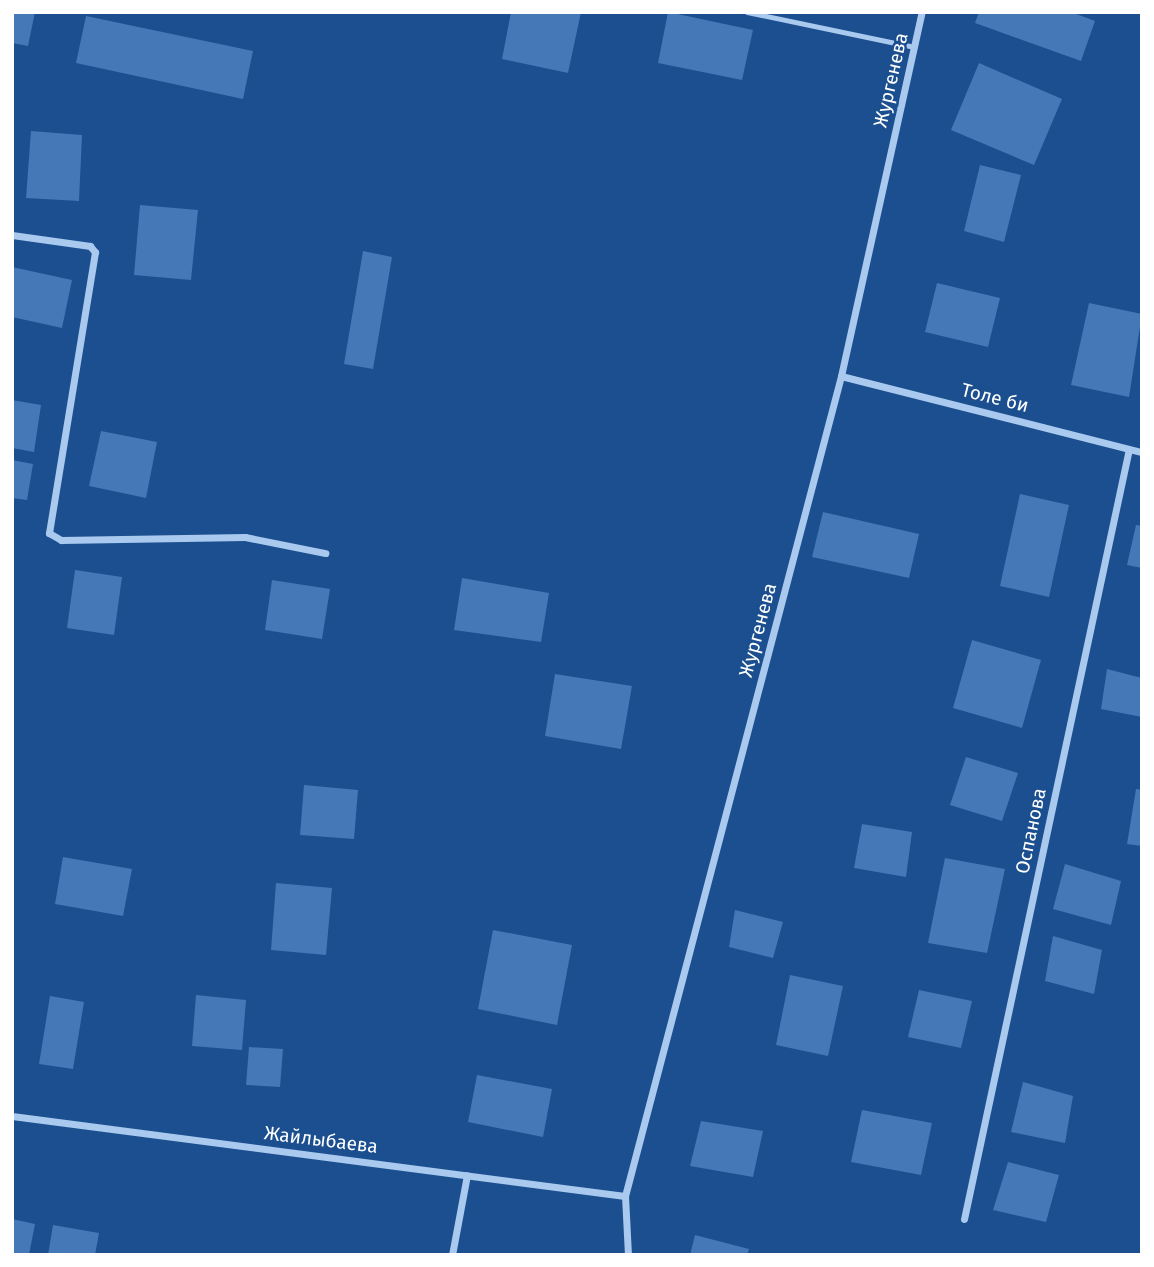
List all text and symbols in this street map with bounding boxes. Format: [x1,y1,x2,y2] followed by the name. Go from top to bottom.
[869,30,913,130] street label: Жургенева
[959,379,1031,417] street label: Толе би
[734,580,782,680] street label: Жургенева
[1011,786,1051,876] street label: Оспанова
[263,1122,379,1158] street label: Жайлыбаева

